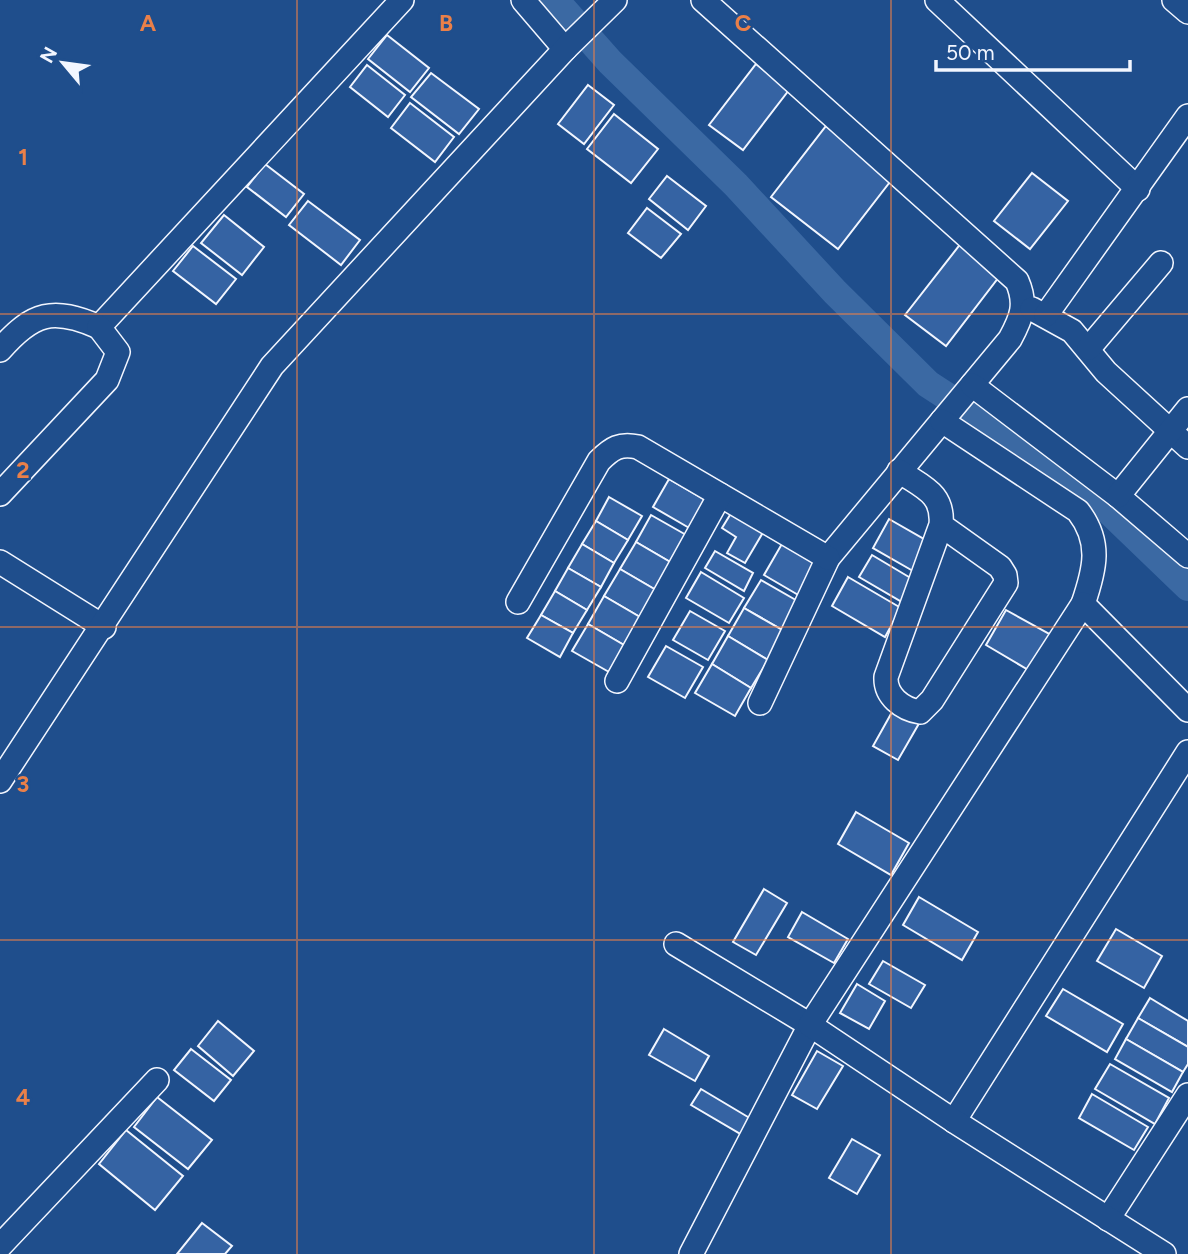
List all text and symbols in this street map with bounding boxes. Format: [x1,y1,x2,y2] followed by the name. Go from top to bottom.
[140,9,157,37] text: A
[439,9,453,37] text: B
[735,9,752,37] text: C
[28,28,98,98] north arrow
[936,28,1130,72] scale bar
[946,40,995,65] text: 50 m
[35,43,62,67] text: N
[18,143,28,171] text: 1
[16,456,30,484] text: 2
[17,770,29,798] text: 3
[16,1083,30,1111] text: 4

